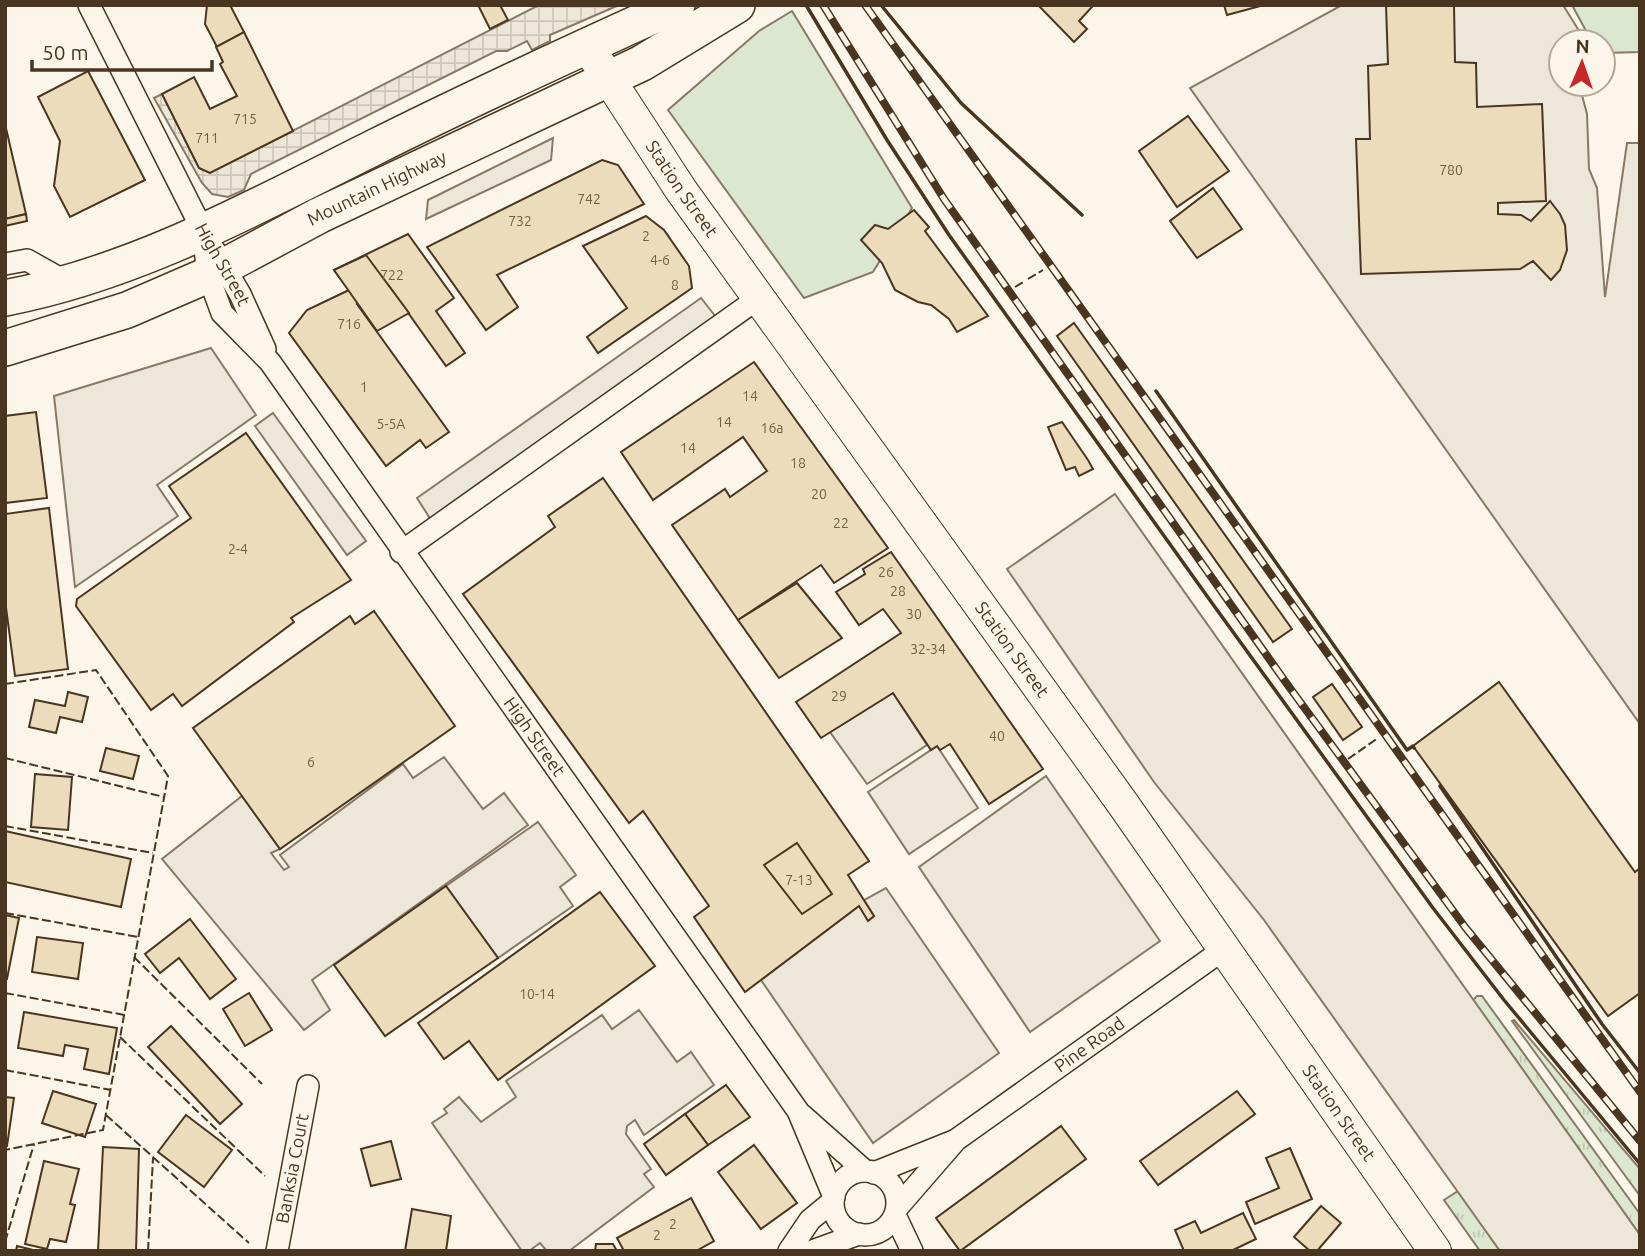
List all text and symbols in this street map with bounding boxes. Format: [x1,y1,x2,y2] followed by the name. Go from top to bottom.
[32,28,212,72] scale bar
[1547,28,1617,98] north arrow
[1575,35,1590,57] text: N
[42,40,89,64] text: 50 m
[233,111,257,127] house number: 715
[195,130,219,146] house number: 711
[642,136,722,240] street label: Station Street
[304,146,449,229] street label: Mountain Highway
[1439,162,1463,178] house number: 780
[577,191,601,207] house number: 742
[508,213,532,229] house number: 732
[192,220,255,308] street label: High Street
[642,228,650,244] house number: 2
[650,252,670,268] house number: 4-6
[380,267,404,283] house number: 722
[671,277,679,293] house number: 8
[337,316,361,332] house number: 716
[360,379,368,395] house number: 1
[742,388,758,404] house number: 14
[716,414,732,430] house number: 14
[377,416,405,432] house number: 5-5A
[761,420,784,436] house number: 16a
[680,440,696,456] house number: 14
[790,455,806,471] house number: 18
[811,486,827,502] house number: 20
[833,515,849,531] house number: 22
[228,541,248,557] house number: 2-4
[878,564,894,580] house number: 26
[890,583,906,599] house number: 28
[972,598,1054,701] street label: Station Street
[906,606,922,622] house number: 30
[910,641,946,657] house number: 32-34
[831,688,847,704] house number: 29
[500,693,570,780] street label: High Street
[989,728,1005,744] house number: 40
[307,754,315,770] house number: 6
[785,872,813,888] house number: 7-13
[519,986,555,1002] house number: 10-14
[1050,1012,1128,1076] street label: Pine Road
[1299,1061,1380,1164] street label: Station Street
[271,1112,312,1225] street label: Banksia Court
[669,1216,677,1232] house number: 2
[653,1227,661,1243] house number: 2

